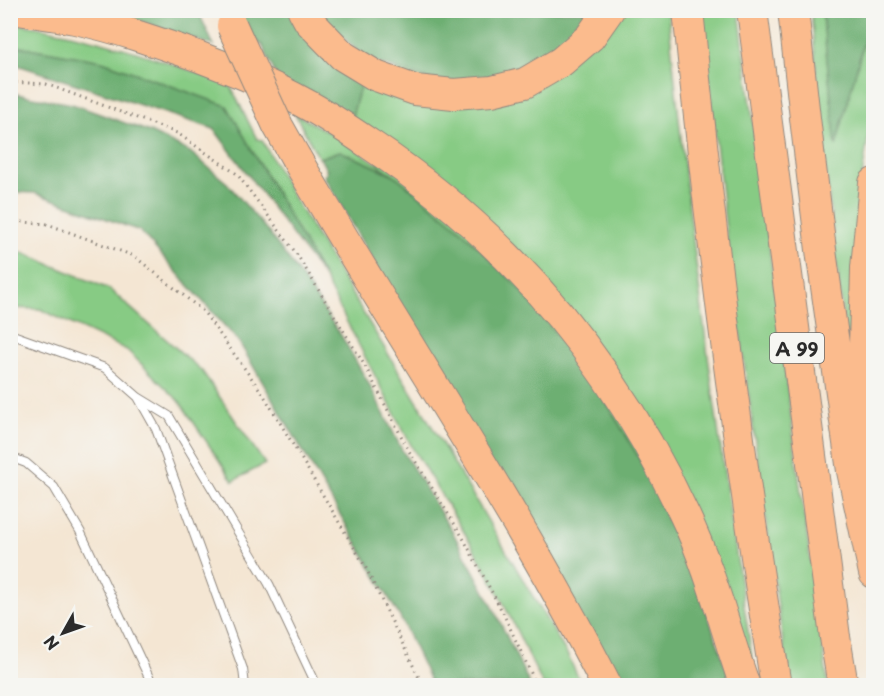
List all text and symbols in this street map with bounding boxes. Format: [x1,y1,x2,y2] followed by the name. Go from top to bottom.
[770,333,824,363] road number: A 99
[33,603,93,663] north arrow
[37,631,64,656] text: N

